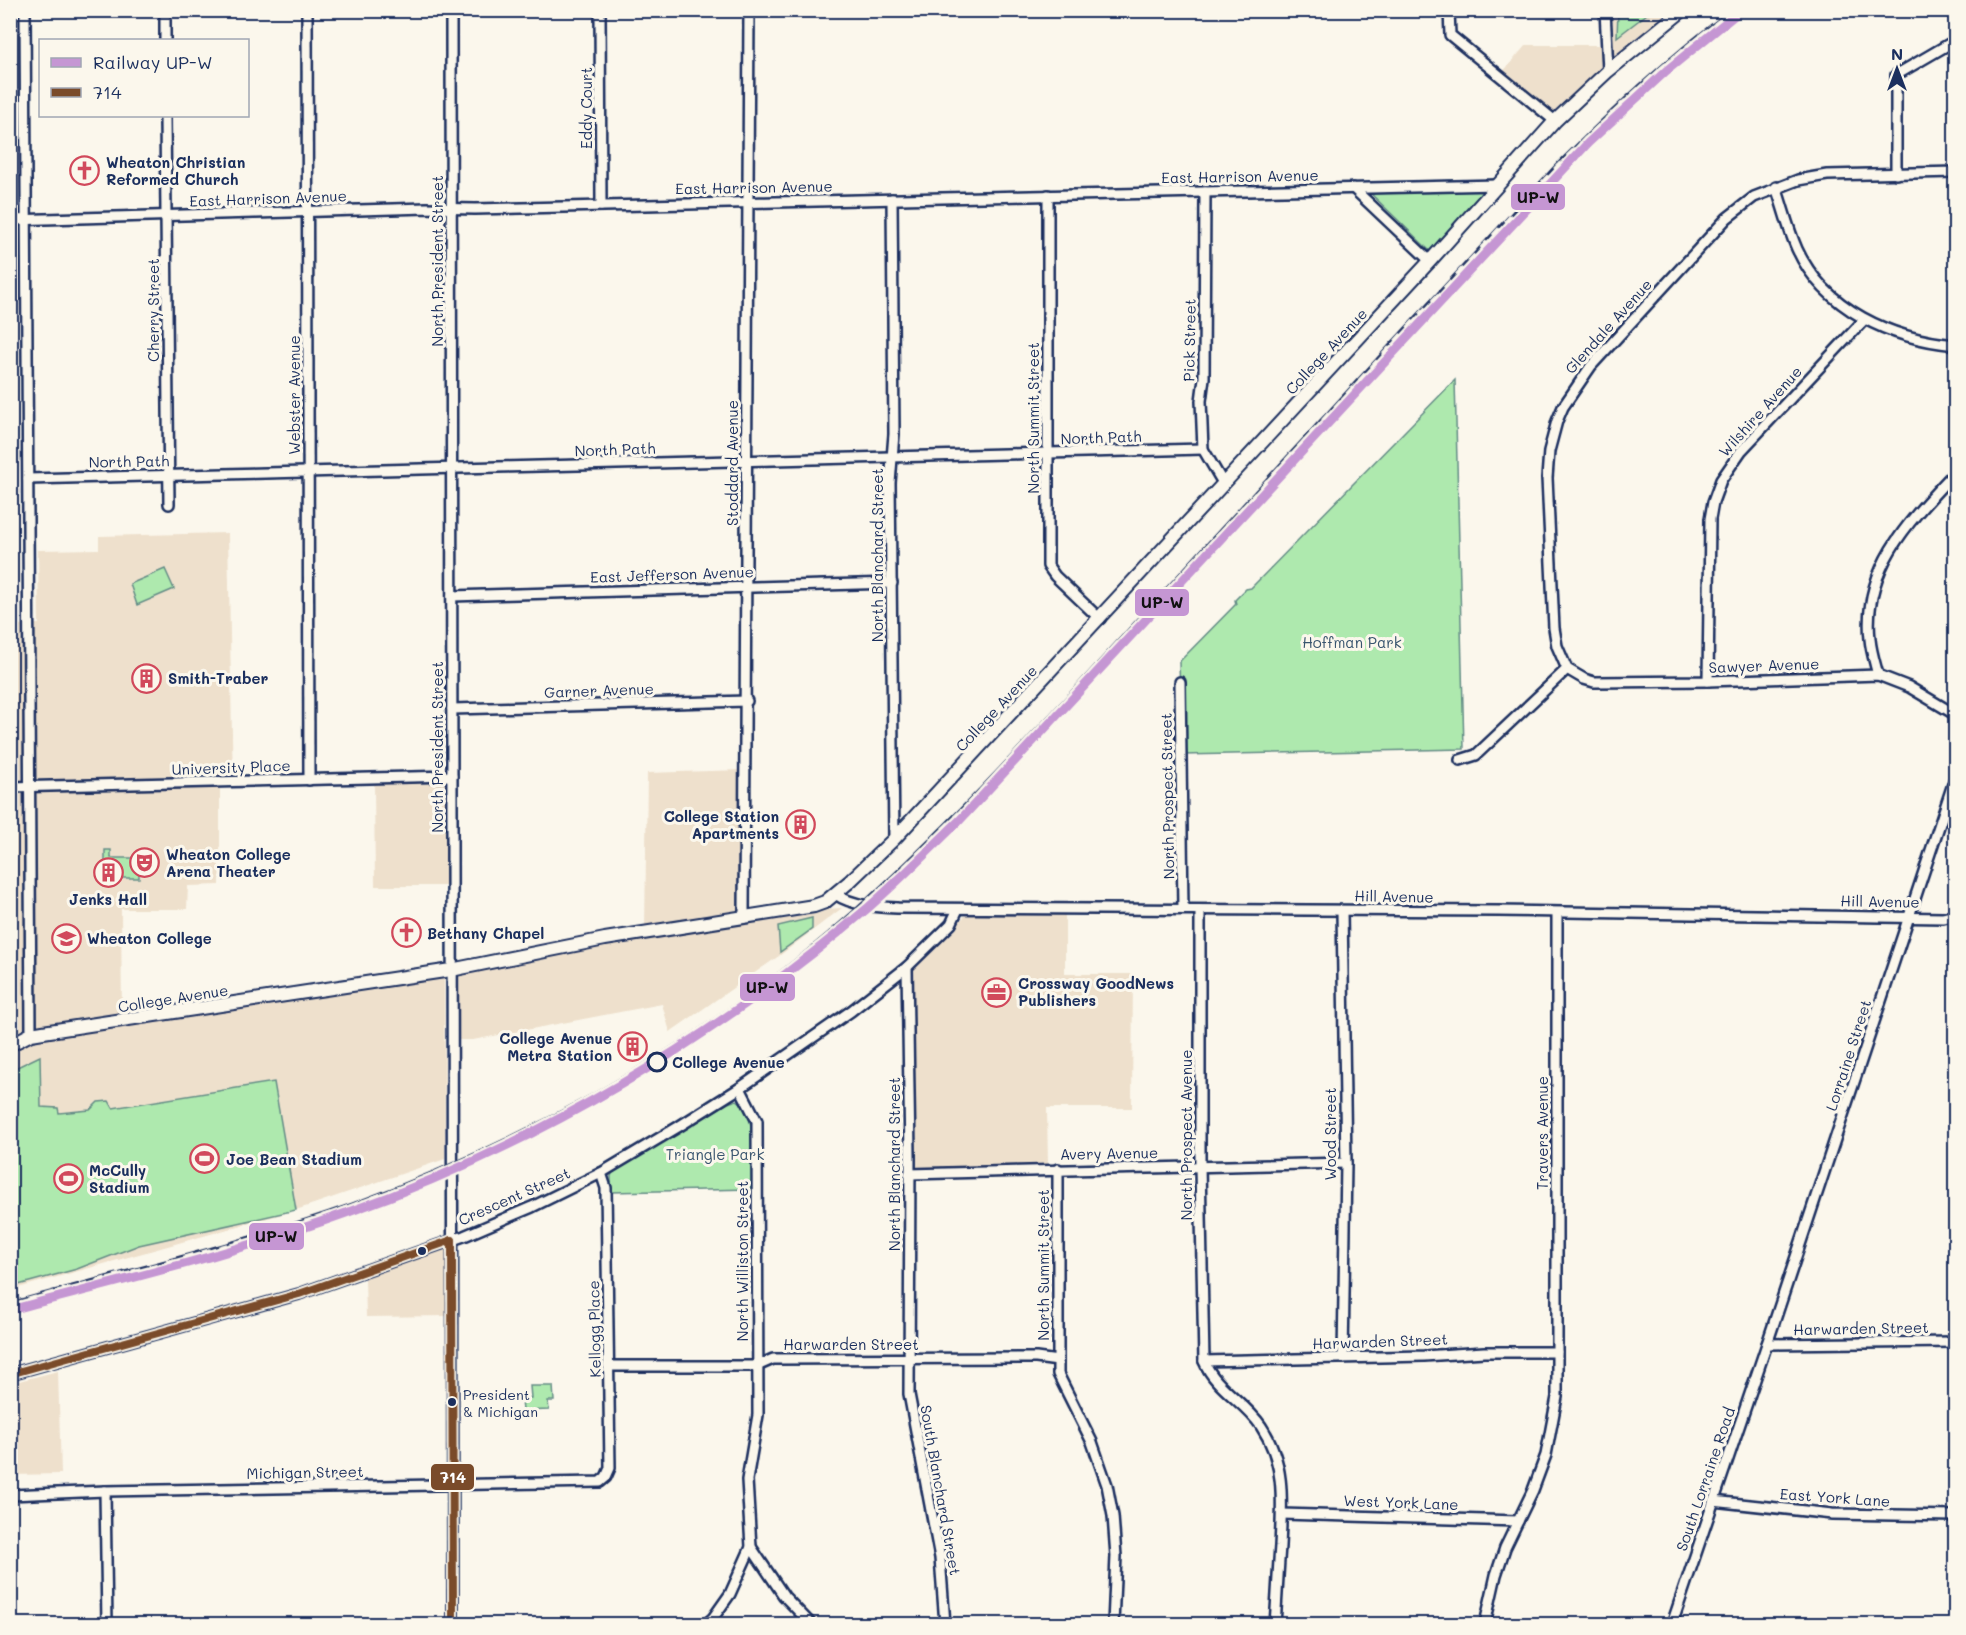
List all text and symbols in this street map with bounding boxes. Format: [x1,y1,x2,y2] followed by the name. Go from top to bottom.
[39,39,249,117] legend
[1867,39,1927,99] north arrow
[1891,43,1903,64] text: N
[93,50,213,74] text: Railway UP-W
[576,67,596,149] street label: Eddy Court
[93,80,122,104] text: 714
[106,152,245,189] place label: Wheaton Christian Reformed Church
[69,155,101,187] church icon: Wheaton Christian Reformed Church
[1161,165,1319,187] street label: East Harrison Avenue
[427,175,447,347] street label: North President Street
[675,176,833,198] street label: East Harrison Avenue
[1510,183,1566,211] line badge: UP-W
[189,185,347,211] street label: East Harrison Avenue
[1517,186,1559,207] text: UP-W
[143,258,163,362] street label: Cherry Street
[1560,274,1656,378] street label: Glendale Avenue
[1178,298,1200,382] street label: Pick Street
[1281,304,1371,398] street label: College Avenue
[284,335,304,455] street label: Webster Avenue
[1023,342,1043,494] street label: North Summit Street
[1714,361,1806,461] street label: Wilshire Avenue
[722,400,742,526] street label: Stoddard Avenue
[1060,426,1142,448] street label: North Path
[574,438,656,460] street label: North Path
[88,450,170,472] street label: North Path
[867,468,887,642] street label: North Blanchard Street
[590,561,754,587] street label: East Jefferson Avenue
[1134,588,1190,617] line badge: UP-W
[1141,591,1183,612] text: UP-W
[1302,632,1402,652] park label: Hoffman Park
[1708,653,1820,677] street label: Sawyer Avenue
[427,661,447,833] street label: North President Street
[951,661,1041,755] street label: College Avenue
[131,662,163,694] building icon: Smith-Traber
[168,668,268,688] place label: Smith-Traber
[544,678,654,702] street label: Garner Avenue
[1156,712,1178,880] street label: North Prospect Street
[171,755,291,779] street label: University Place
[664,806,779,843] place label: College Station Apartments
[784,809,816,841] building icon: College Station Apartments
[166,844,291,881] place label: Wheaton College Arena Theater
[129,847,161,879] theatre icon: Wheaton College Arena Theater
[92,856,124,888] building icon: Jenks Hall
[1354,885,1434,907] street label: Hill Avenue
[69,889,147,909] place label: Jenks Hall
[1840,890,1920,912] street label: Hill Avenue
[390,917,422,949] church icon: Bethany Chapel
[50,922,82,954] school or university icon: Wheaton College
[427,923,544,943] place label: Bethany Chapel
[87,928,212,948] place label: Wheaton College
[739,973,796,1002] line badge: UP-W
[1018,973,1174,1010] place label: Crossway GoodNews Publishers
[746,976,788,997] text: UP-W
[981,976,1013,1008] office icon: Crossway GoodNews Publishers
[117,979,229,1017] street label: College Avenue
[1821,997,1875,1113] street label: Lorraine Street
[499,1028,612,1065] place label: College Avenue Metra Station
[617,1031,649,1063] building icon: College Avenue Metra Station
[1176,1050,1196,1220] street label: North Prospect Avenue
[647,1052,667,1072] marker: College Avenue
[672,1052,785,1072] place label: College Avenue
[1532,1076,1552,1190] street label: Travers Avenue
[884,1077,904,1251] street label: North Blanchard Street
[1320,1087,1340,1181] street label: Wood Street
[1060,1142,1158,1164] street label: Avery Avenue
[189,1143,221,1175] sports icon: Joe Bean Stadium
[666,1144,764,1164] park label: Triangle Park
[226,1149,362,1169] place label: Joe Bean Stadium
[89,1160,149,1197] place label: McCully Stadium
[455,1162,573,1230] street label: Crescent Street
[52,1163,84,1195] sports icon: McCully Stadium
[732,1181,752,1341] street label: North Williston Street
[1033,1189,1053,1341] street label: North Summit Street
[248,1222,305,1251] line badge: UP-W
[255,1225,297,1246] text: UP-W
[416,1245,428,1257] unlabelled marker
[583,1280,605,1378] street label: Kellogg Place
[1793,1317,1929,1339] street label: Harwarden Street
[1312,1329,1448,1353] street label: Harwarden Street
[783,1334,919,1354] street label: Harwarden Street
[463,1385,538,1421] place label: President & Michigan
[446,1396,458,1408] marker: President & Michigan
[916,1403,966,1577] street label: South Blanchard Street
[1671,1404,1739,1554] street label: South Lorraine Road
[246,1461,364,1483] street label: Michigan Street
[430,1463,475,1491] line badge: 714
[440,1466,466,1487] text: 714
[1779,1483,1891,1511] street label: East York Lane
[1343,1490,1459,1514] street label: West York Lane

